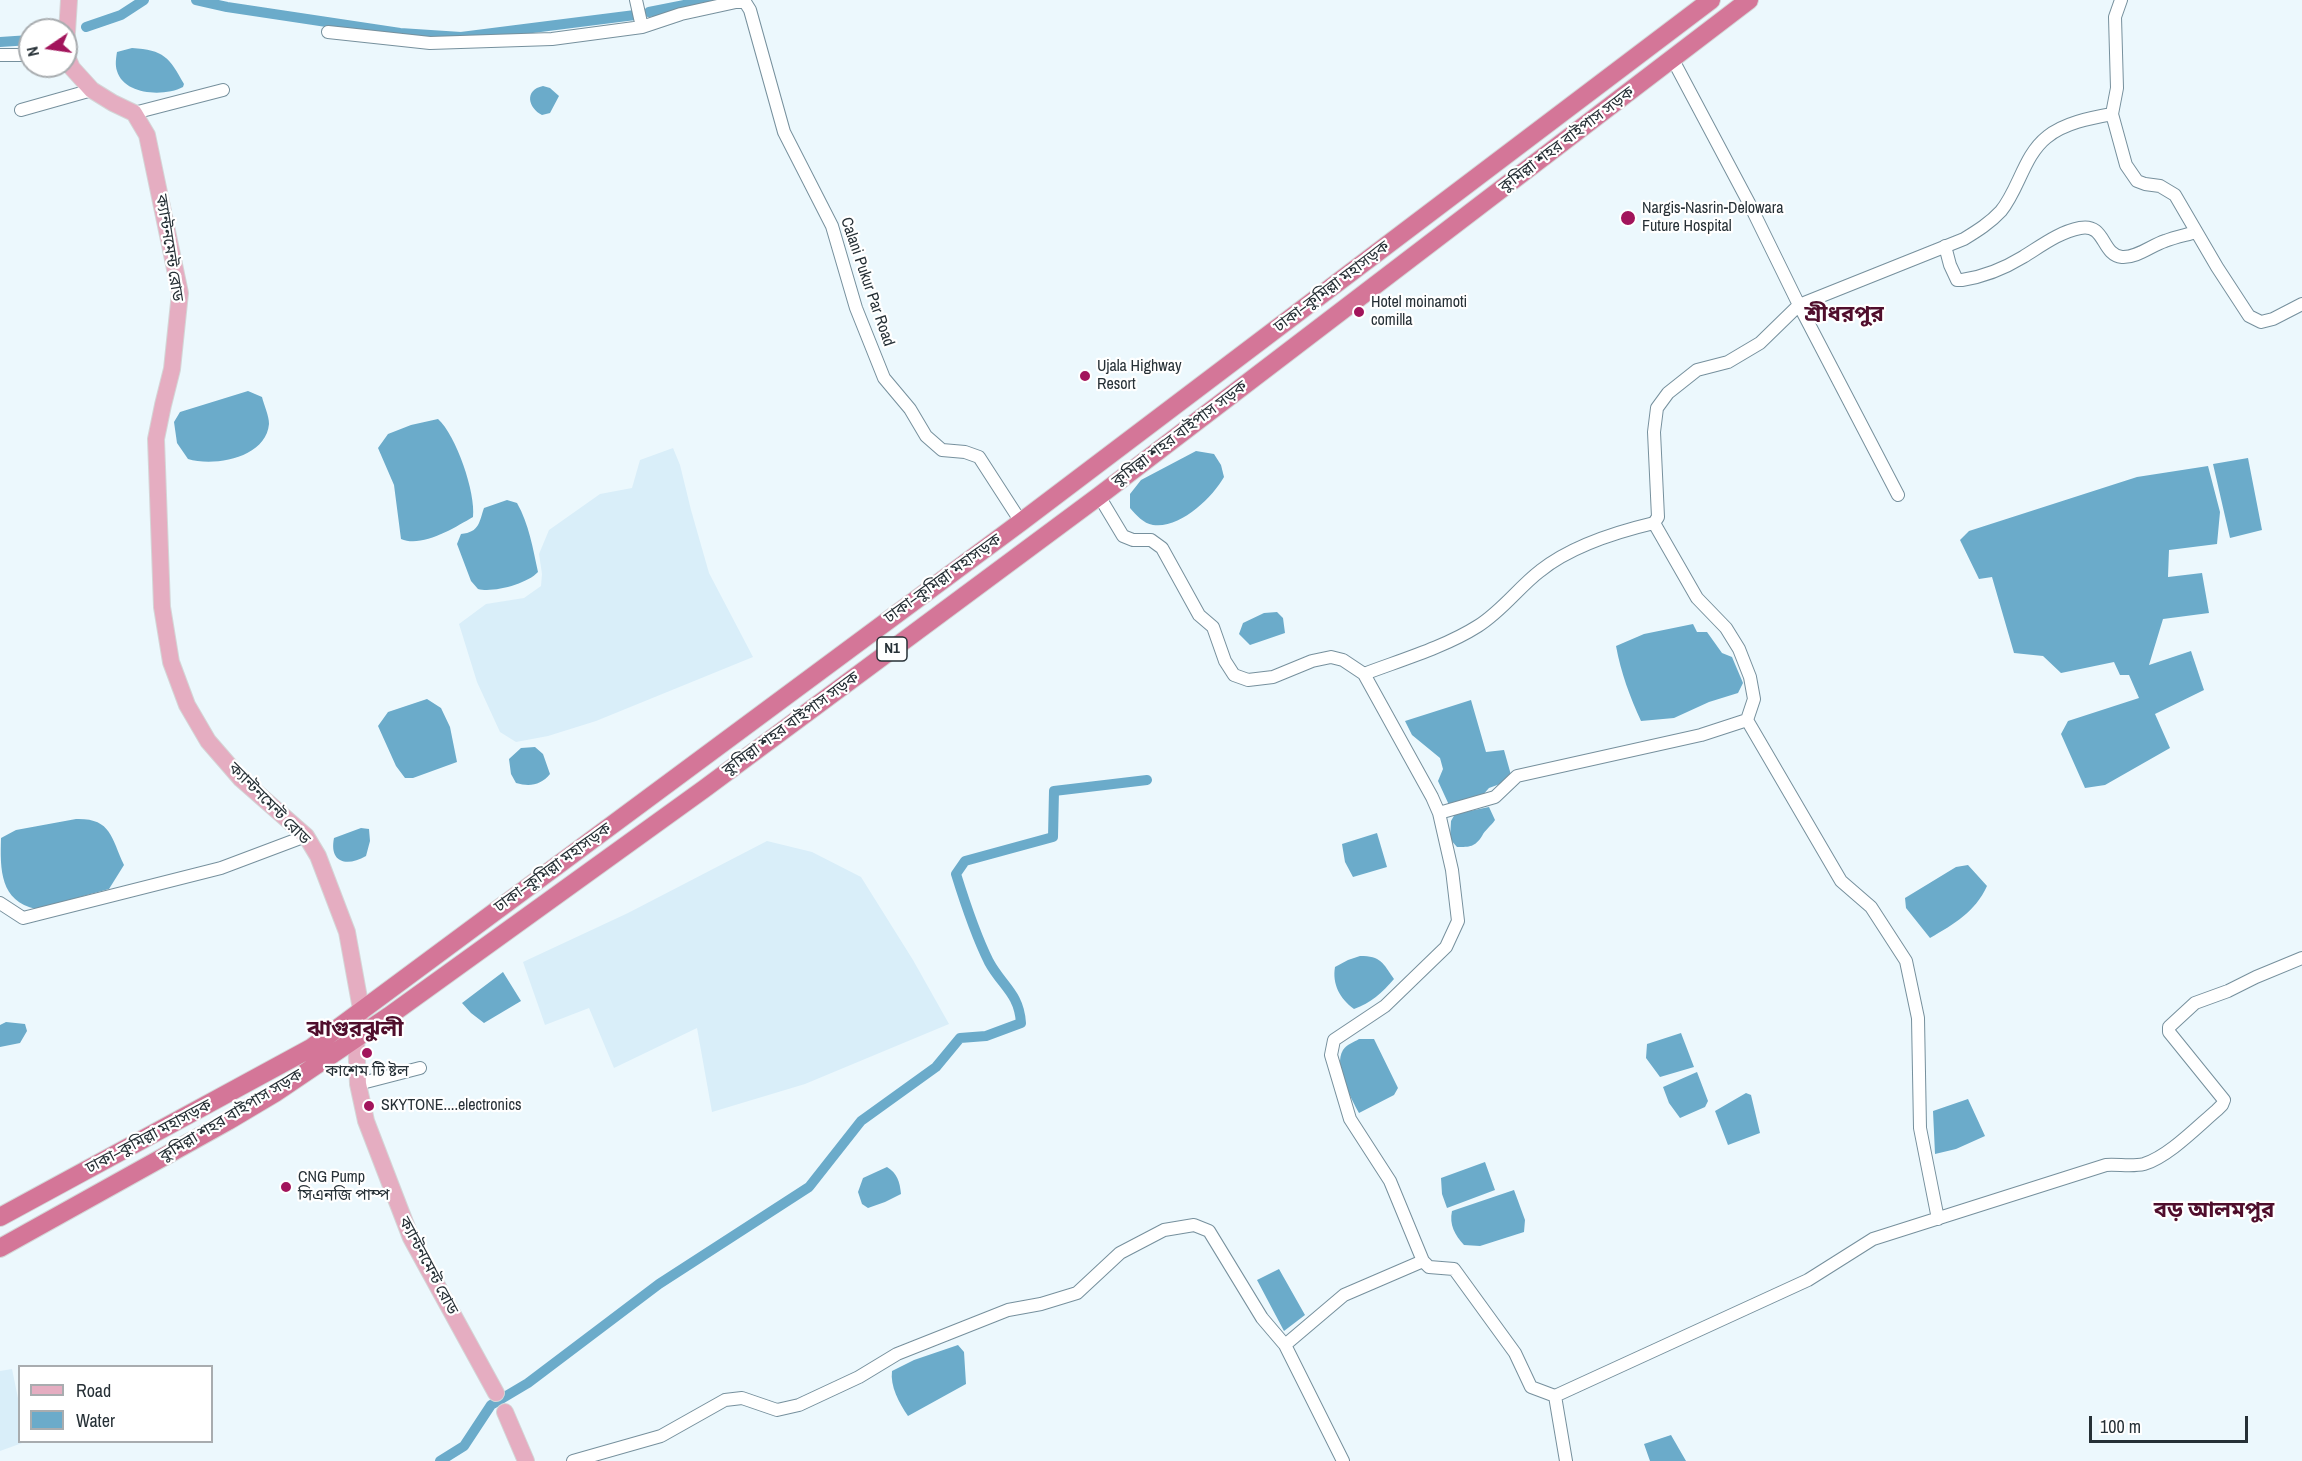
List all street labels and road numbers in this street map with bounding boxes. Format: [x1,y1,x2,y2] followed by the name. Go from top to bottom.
[1496,83,1638,197] street label: কুমিল্লা শহর বাইপাস সড়ক
[151,193,187,303] street label: ক্যান্টনমেন্ট রোড
[836,215,898,349] street label: Calani Pukur Par Road
[1270,237,1394,337] street label: ঢাকা–কুমিল্লা মহাসড়ক
[1109,377,1251,491] street label: কুমিল্লা শহর বাইপাস সড়ক
[881,530,1005,628] street label: ঢাকা–কুমিল্লা মহাসড়ক
[877,637,907,661] road number: N1
[719,668,863,780] street label: কুমিল্লা শহর বাইপাস সড়ক
[224,759,314,849] street label: ক্যান্টনমেন্ট রোড
[491,819,615,917] street label: ঢাকা–কুমিল্লা মহাসড়ক
[156,1066,306,1166] street label: কুমিল্লা শহর বাইপাস সড়ক
[83,1096,215,1178] street label: ঢাকা–কুমিল্লা মহাসড়ক
[394,1214,462,1318] street label: ক্যান্টনমেন্ট রোড

